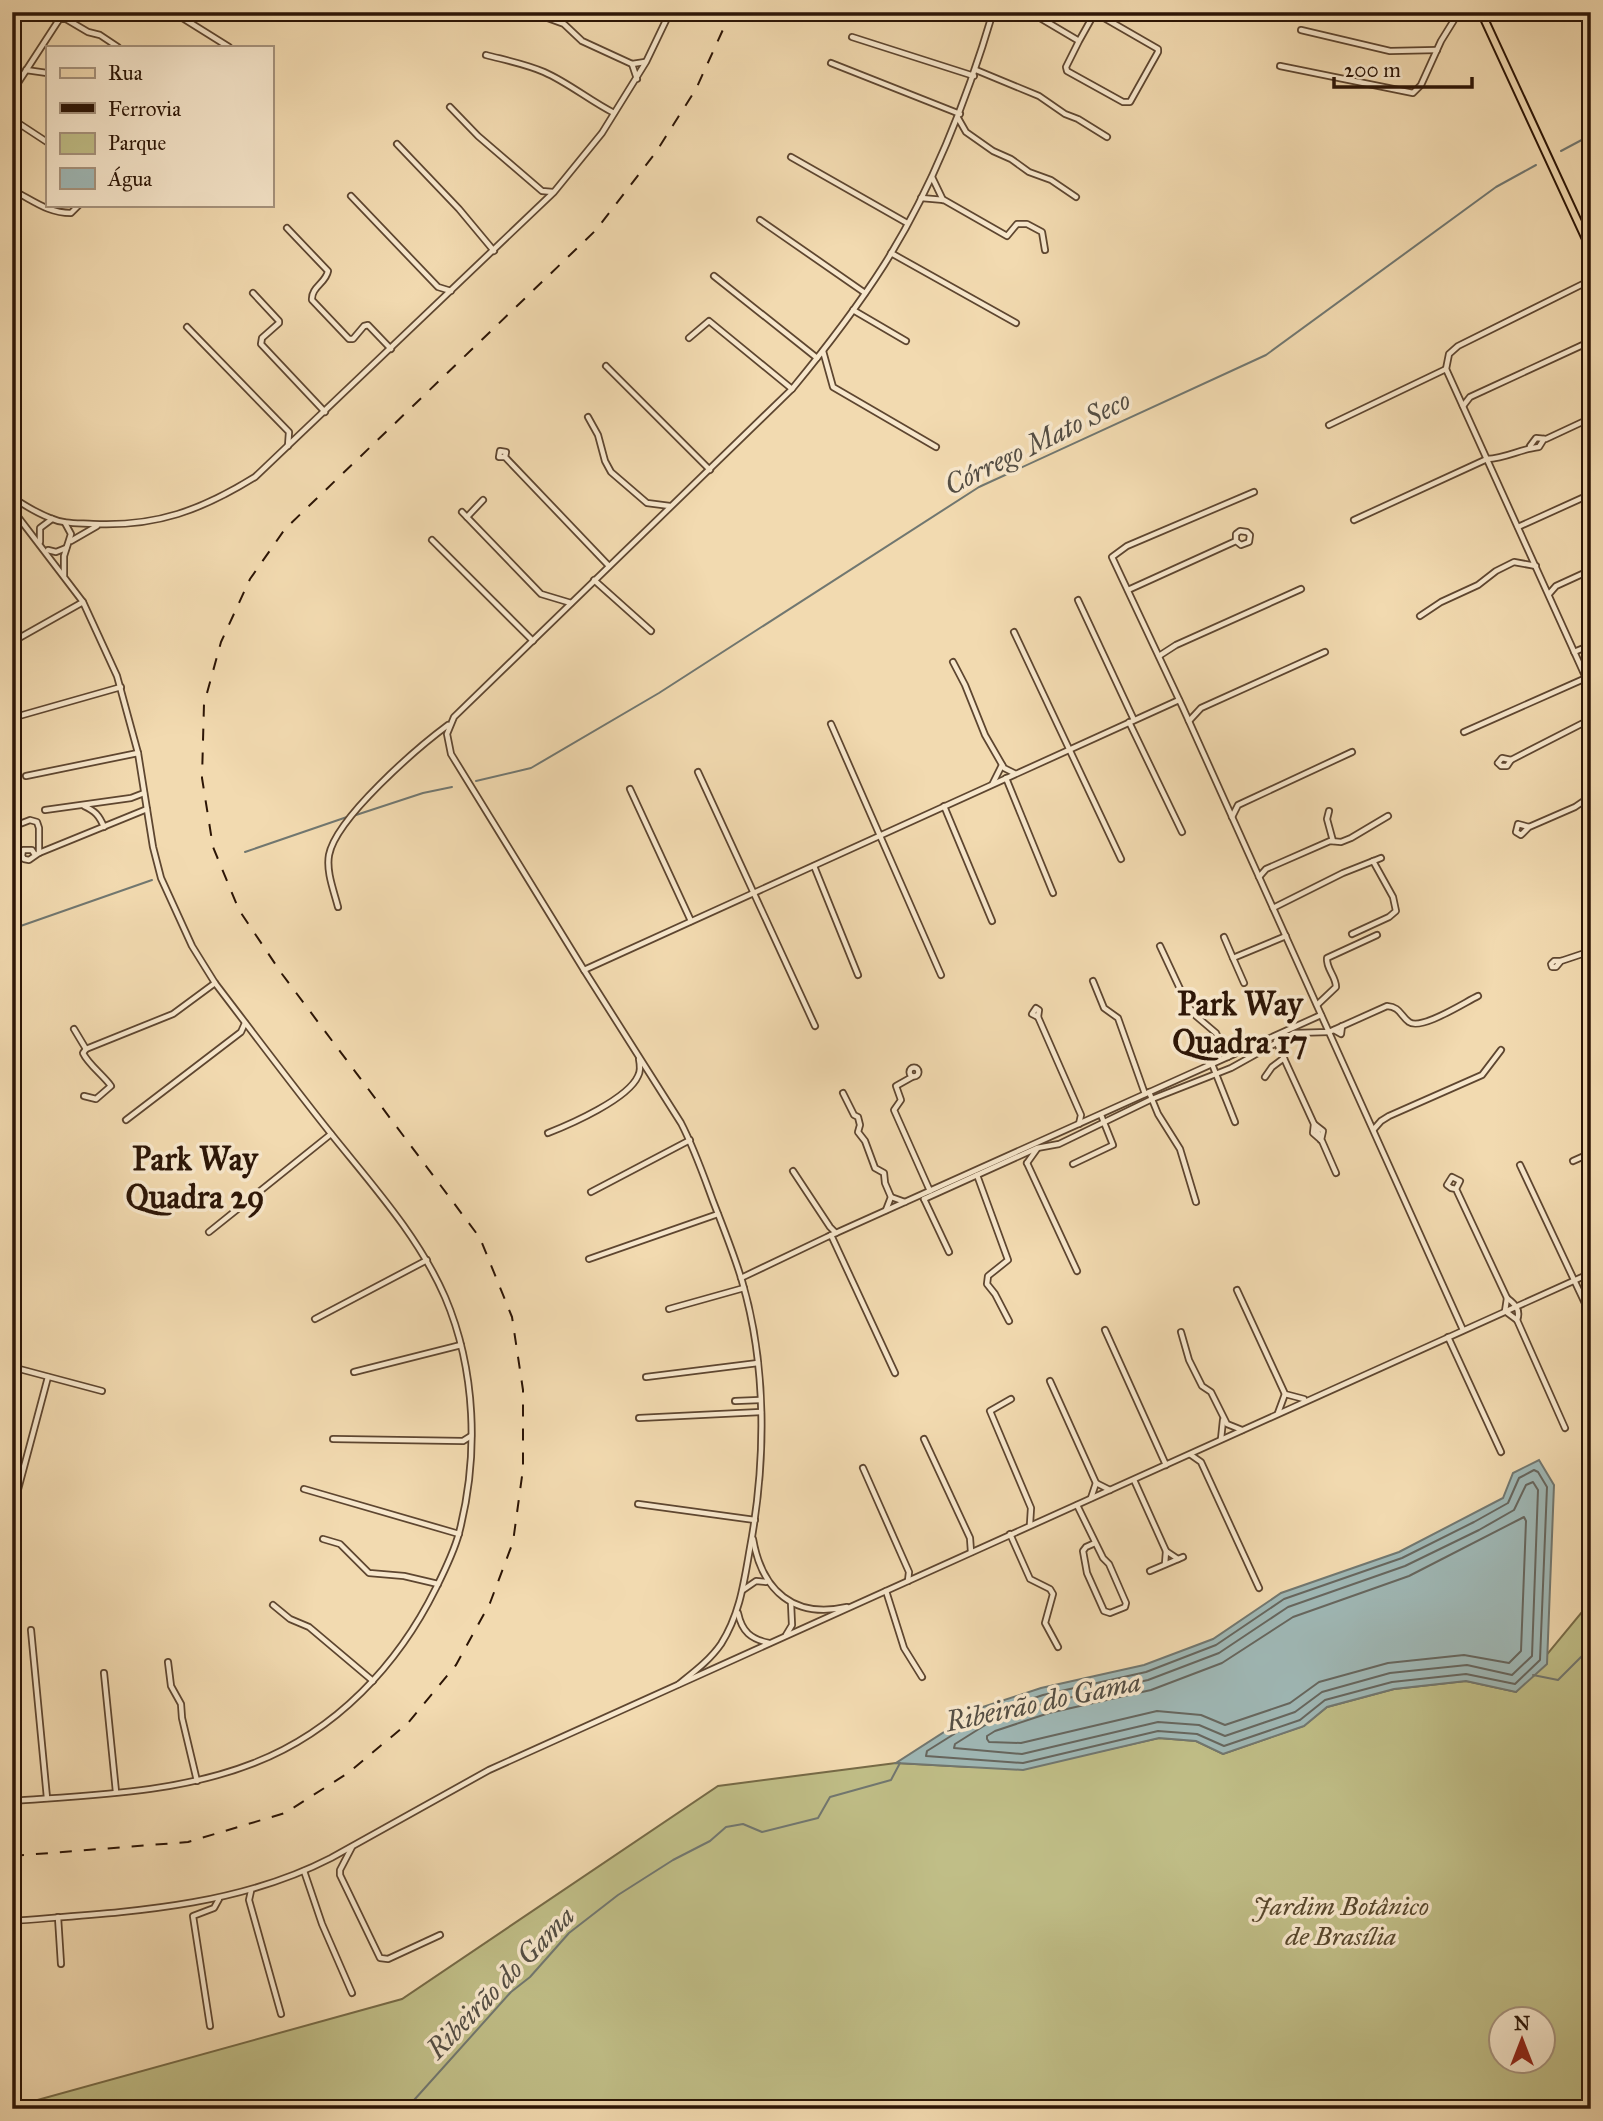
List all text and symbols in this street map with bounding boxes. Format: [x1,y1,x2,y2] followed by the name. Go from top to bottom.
[46,46,273,206] legend
[1334,46,1472,90] scale bar
[1344,57,1401,83] text: 200 m
[108,60,143,86] text: Rua
[108,96,181,122] text: Ferrovia
[108,130,167,156] text: Parque
[107,166,152,192] text: Água
[938,382,1136,503] water label: Córrego Mato Seco
[1172,984,1308,1062] district label: Park Way Quadra 17
[126,1139,264,1218] district label: Park Way Quadra 29
[941,1664,1144,1739] water label: Ribeirão do Gama
[1251,1890,1429,1952] park label: Jardim Botânico de Brasília
[418,1899,582,2067] water label: Ribeirão do Gama
[1488,2006,1558,2076] north arrow
[1514,2012,1530,2035] text: N

